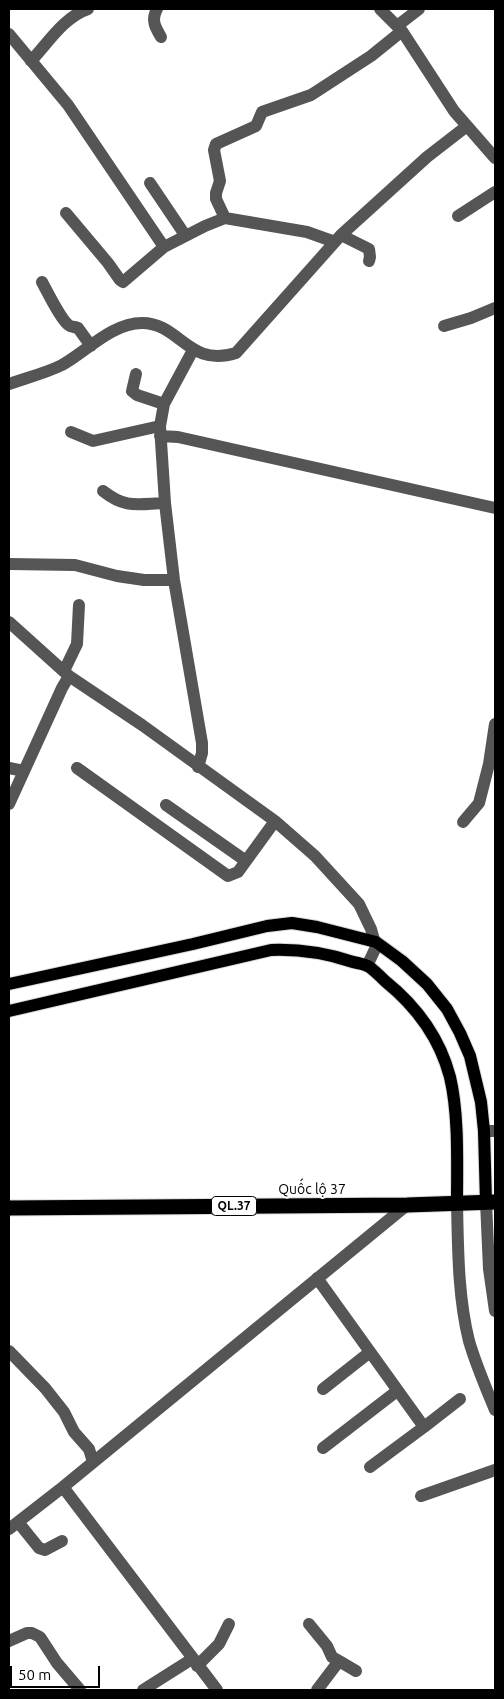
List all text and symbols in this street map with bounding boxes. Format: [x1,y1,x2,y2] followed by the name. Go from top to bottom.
[278,1181,346,1197] street label: Quốc lộ 37
[212,1196,256,1216] road number: QL.37
[12,1656,102,1688] scale bar
[18,1666,51,1683] text: 50 m

